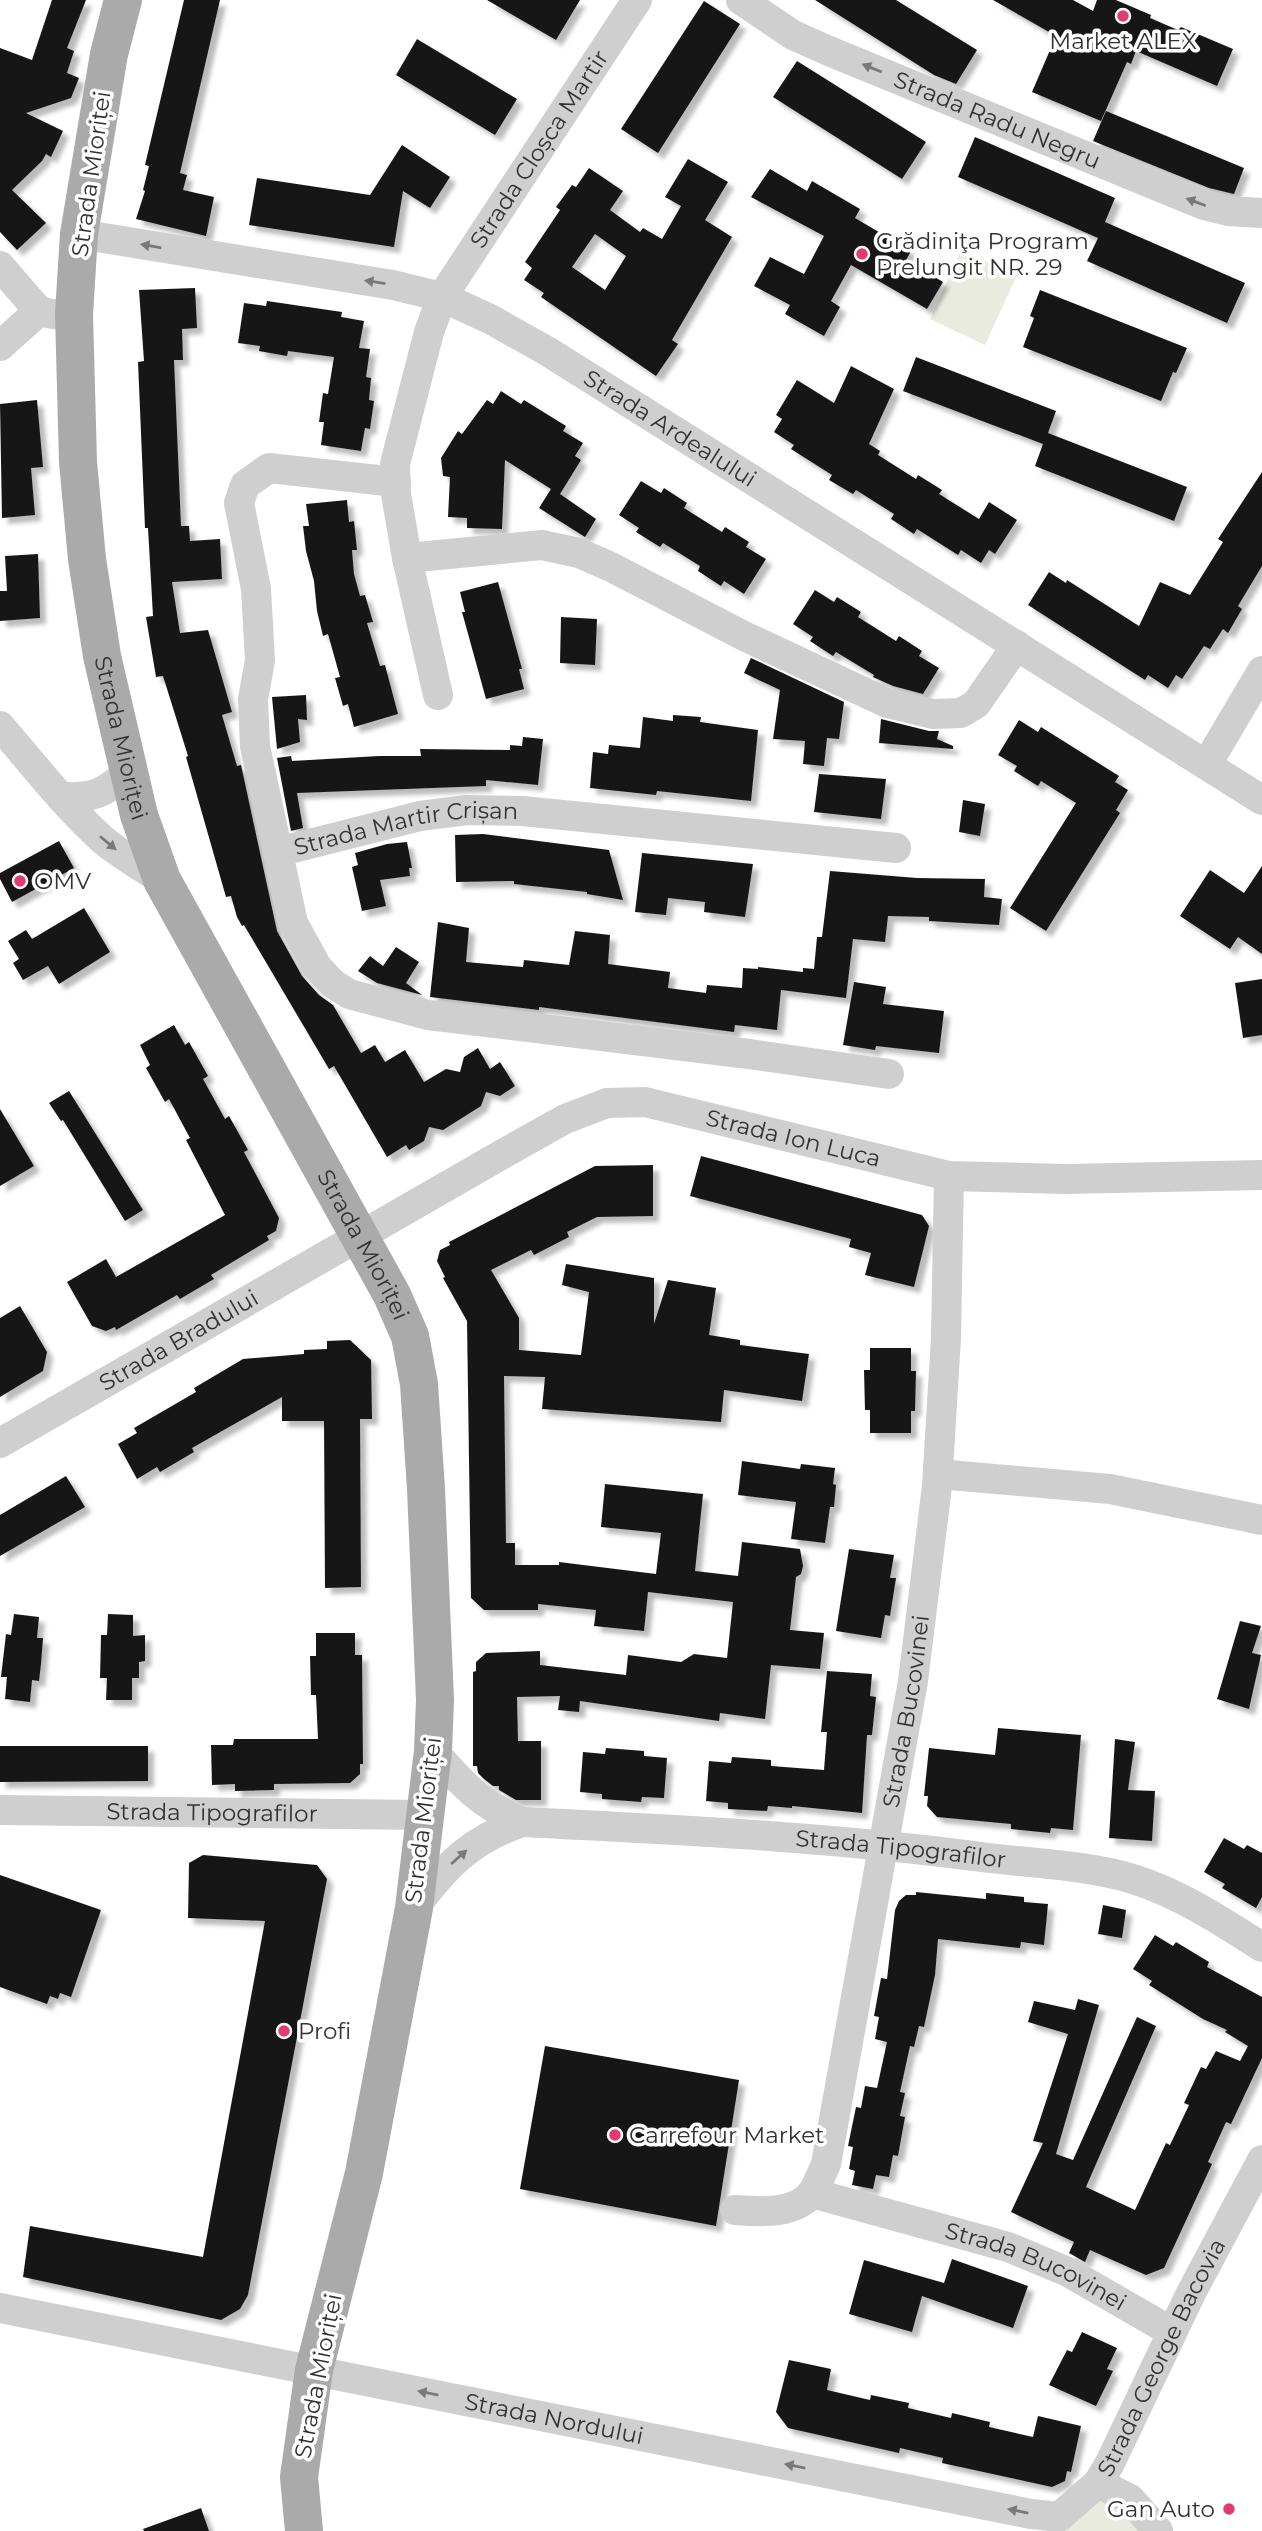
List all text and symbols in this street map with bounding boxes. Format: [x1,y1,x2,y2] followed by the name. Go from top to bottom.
[1115,8,1131,24] marker: Market ALEX
[1049,27,1197,55] place label: Market ALEX
[464,45,614,253] street label: Strada Cloșca Martir
[861,63,882,74] one-way arrow
[890,65,1105,175] street label: Strada Radu Negru
[66,89,116,259] street label: Strada Mioriței
[1185,196,1206,207] one-way arrow
[876,227,1089,281] place label: Grădiniţa Program Prelungit NR. 29
[140,240,162,251] one-way arrow
[854,246,870,262] marker: Grădiniţa Program Prelungit NR. 29
[364,276,386,287] one-way arrow
[579,364,761,493] street label: Strada Ardealului
[88,653,154,824] street label: Strada Mioriței
[291,796,519,861] street label: Strada Martir Crișan
[99,835,116,850] one-way arrow
[34,867,92,895] place label: OMV
[12,873,28,889] marker: OMV
[703,1103,884,1173] street label: Strada Ion Luca
[311,1165,415,1324] street label: Strada Mioriței
[94,1284,263,1397] street label: Strada Bradului
[876,1614,935,1810] street label: Strada Bucovinei
[399,1735,447,1905] street label: Strada Mioriței
[106,1797,318,1828] street label: Strada Tipografilor
[795,1824,1007,1874] street label: Strada Tipografilor
[450,1849,468,1865] one-way arrow
[298,2017,351,2045] place label: Profi
[276,2023,292,2039] marker: Profi
[629,2121,824,2149] place label: Carrefour Market
[607,2127,623,2143] marker: Carrefour Market
[942,2216,1131,2317] street label: Strada Bucovinei
[1091,2234,1231,2482] street label: Strada George Bacovia
[288,2291,348,2461] street label: Strada Mioriței
[417,2387,439,2398] one-way arrow
[462,2387,646,2450] street label: Strada Nordului
[784,2461,806,2472] one-way arrow
[1107,2495,1215,2523] place label: Gan Auto
[1221,2501,1237,2517] marker: Gan Auto
[1007,2506,1029,2517] one-way arrow

